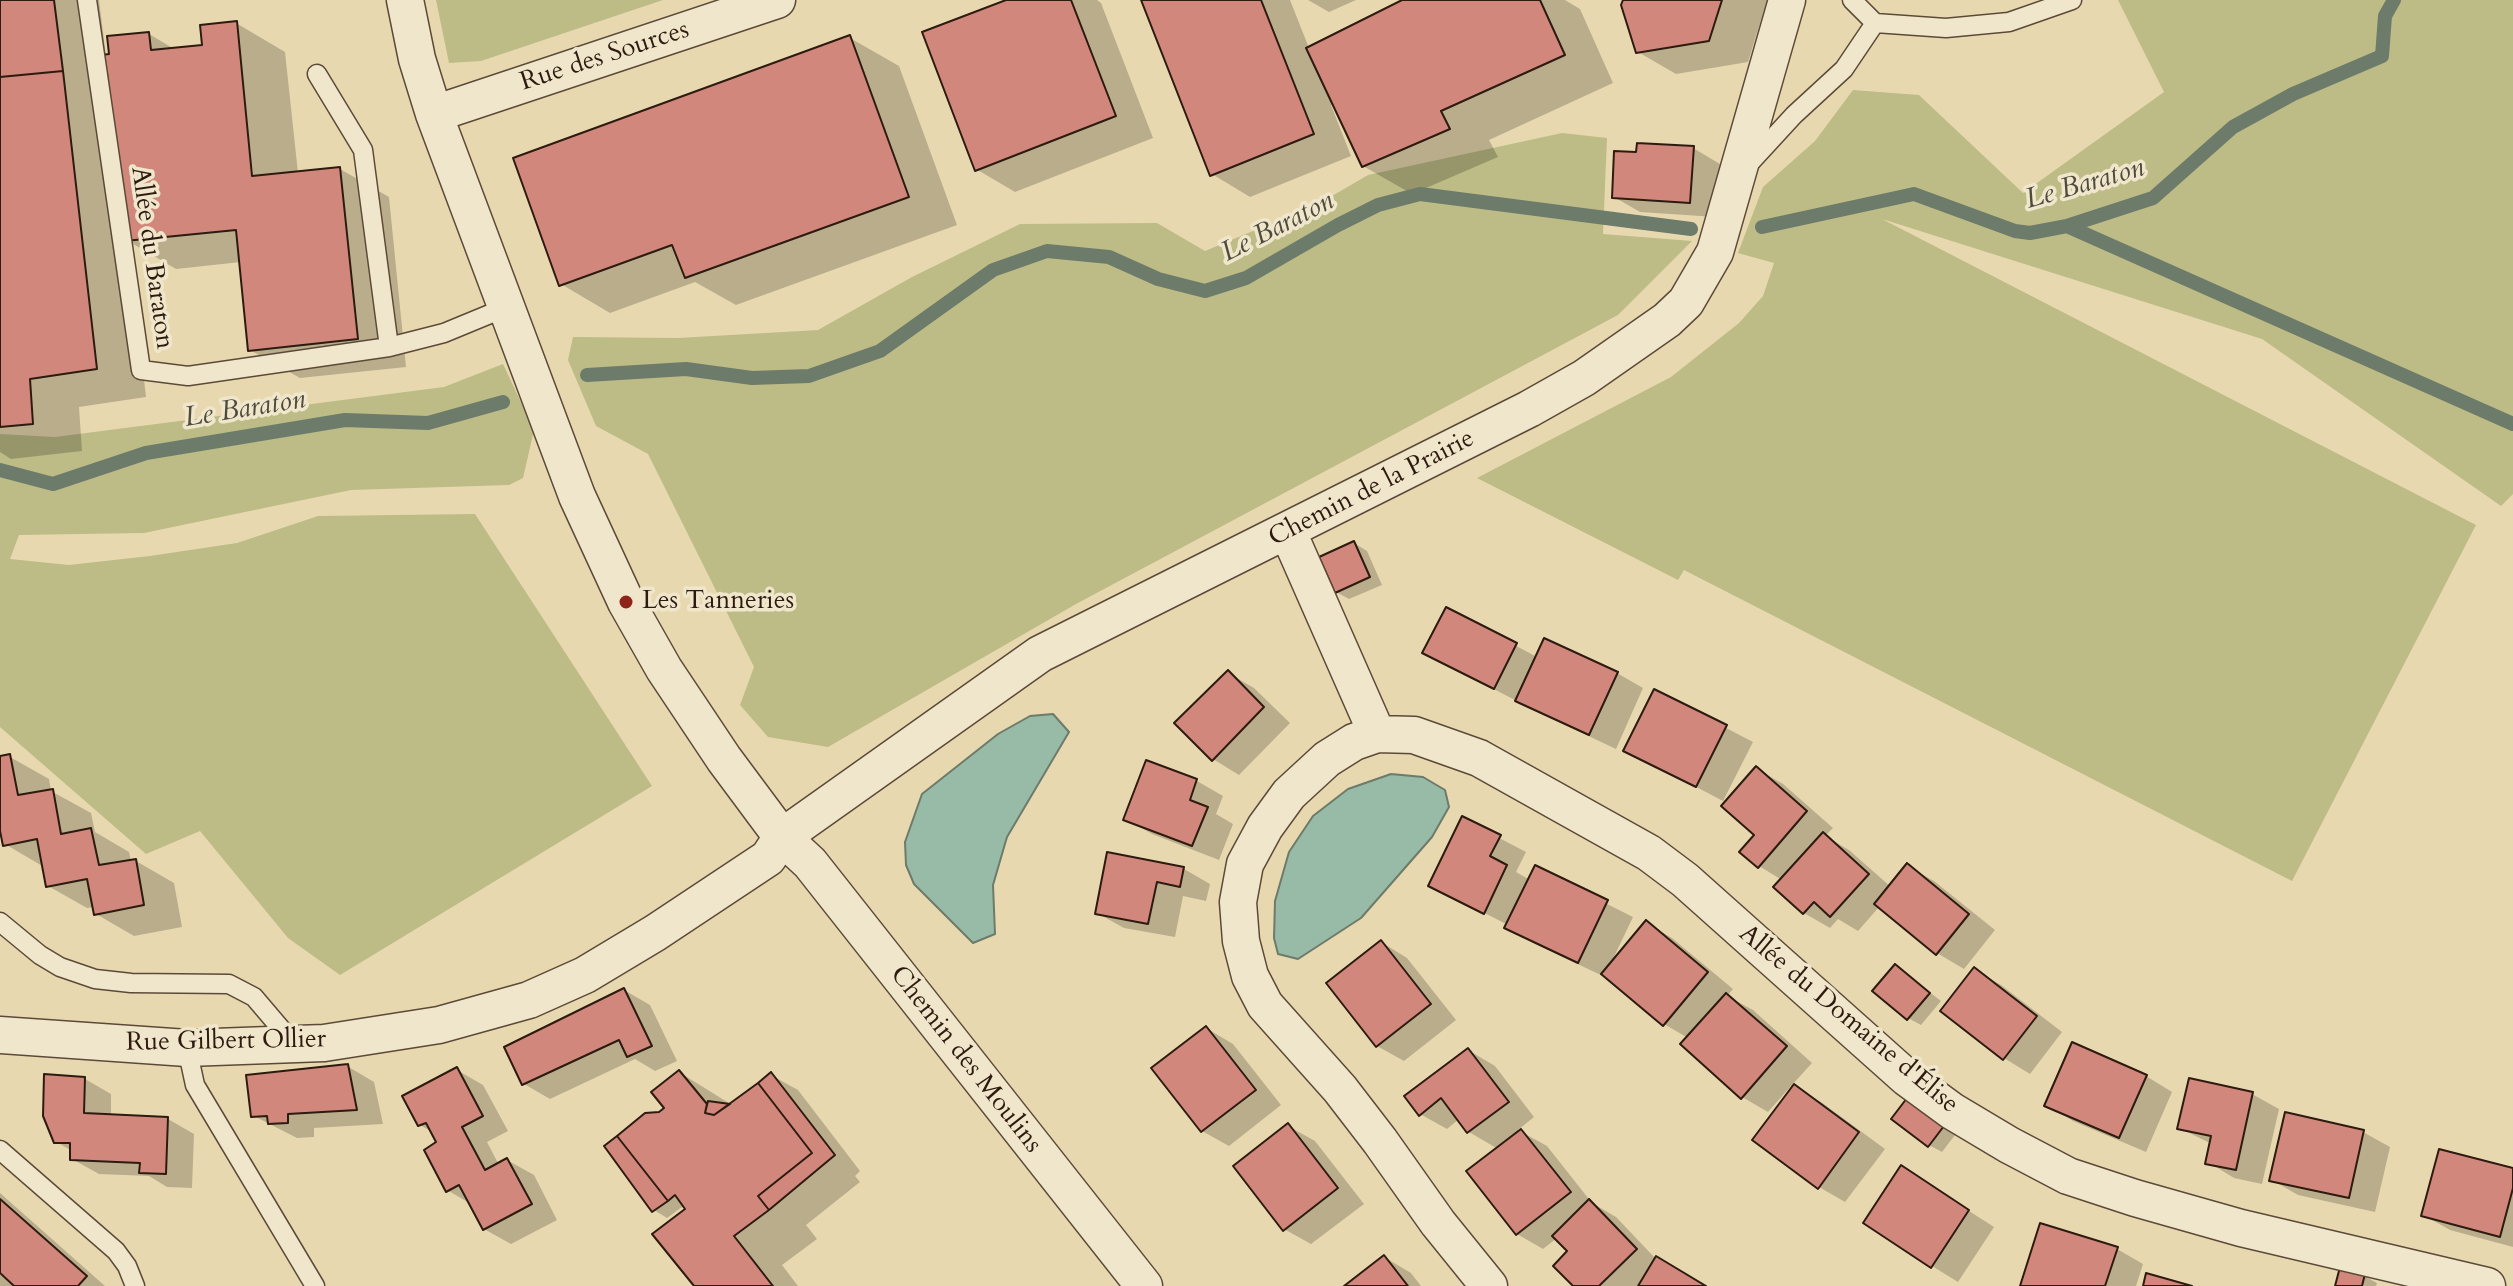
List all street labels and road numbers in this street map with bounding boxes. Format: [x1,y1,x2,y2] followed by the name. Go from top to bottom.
[517,15,693,99] street label: Rue des Sources
[123,165,179,351] street label: Allée du Baraton
[1264,424,1480,554] street label: Chemin de la Prairie
[1732,919,1964,1121] street label: Allée du Domaine d'Élise
[882,960,1048,1160] street label: Chemin des Moulins
[126,1025,326,1059] street label: Rue Gilbert Ollier

